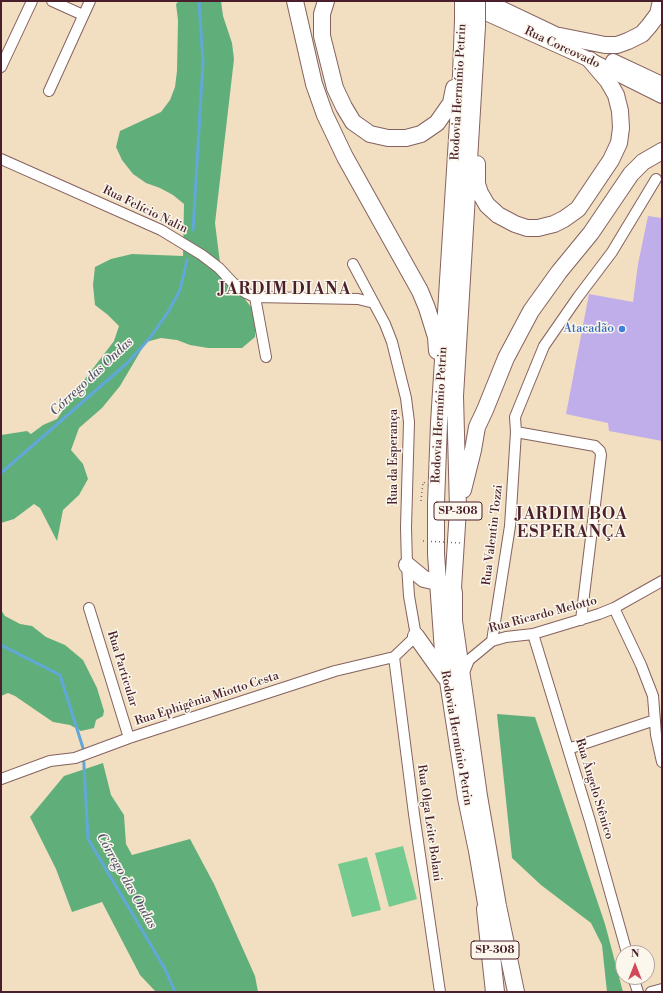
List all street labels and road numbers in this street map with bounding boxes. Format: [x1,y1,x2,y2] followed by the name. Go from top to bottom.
[448,23,470,161] street label: Rodovia Hermínio Petrin
[522,24,602,72] street label: Rua Corcovado
[100,183,190,237] street label: Rua Felício Nalin
[429,346,451,484] street label: Rodovia Hermínio Petrin
[387,409,401,505] street label: Rua da Esperança
[480,484,506,586] street label: Rua Valentin Tozzi
[434,502,482,520] road number: SP-308
[487,594,599,636] street label: Rua Ricardo Melotto
[104,629,140,709] street label: Rua Particular
[133,669,281,729] street label: Rua Ephigênia Miotto Cesta
[437,669,475,807] street label: Rodovia Hermínio Petrin
[572,737,616,841] street label: Rua Ângelo Stênico
[414,764,444,882] street label: Rua Olga Leite Bolani
[471,941,519,959] road number: SP-308

